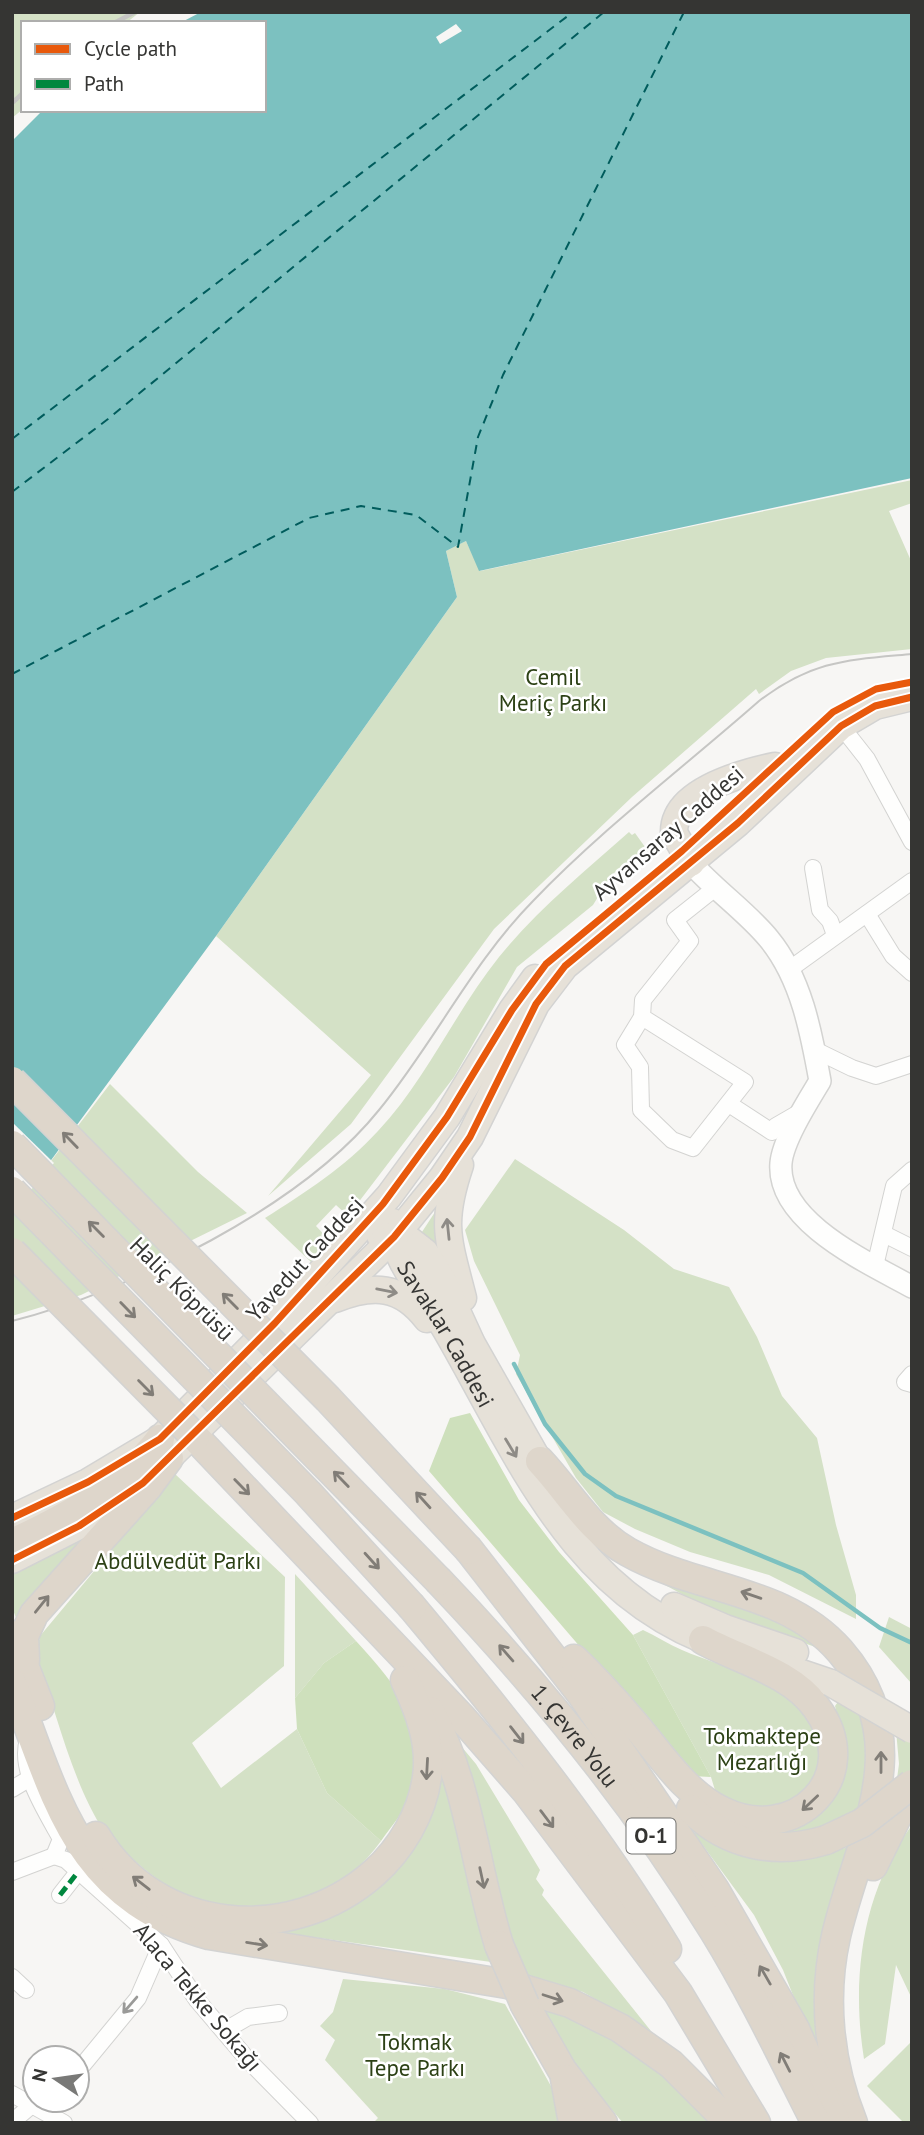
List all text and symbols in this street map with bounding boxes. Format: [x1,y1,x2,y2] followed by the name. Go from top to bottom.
[21,21,266,112] legend
[84,35,177,62] text: Cycle path
[84,70,124,97] text: Path
[499,662,607,717] park label: Cemil Meriç Parkı
[586,759,749,906] street label: Ayvansaray Caddesi
[62,1131,79,1148] one-way arrow
[239,1190,370,1327] street label: Yavedut Caddesi
[441,1219,454,1241] one-way arrow
[88,1221,105,1238] one-way arrow
[124,1230,241,1347] street label: Haliç Köprüsü
[391,1256,501,1412] street label: Savaklar Caddesi
[375,1284,398,1298] one-way arrow
[222,1293,239,1310] one-way arrow
[120,1301,137,1318] one-way arrow
[138,1379,155,1396] one-way arrow
[504,1438,518,1458] one-way arrow
[333,1471,350,1488] one-way arrow
[234,1478,251,1495] one-way arrow
[414,1492,431,1509] one-way arrow
[94,1546,262,1575] park label: Abdülvedüt Parkı
[364,1552,380,1570] one-way arrow
[741,1588,763,1600] one-way arrow
[34,1595,50,1613] one-way arrow
[498,1644,514,1662] one-way arrow
[525,1678,625,1793] street label: 1. Çevre Yolu
[703,1721,821,1776] park label: Tokmaktepe Mezarlığı
[510,1725,525,1744] one-way arrow
[874,1751,888,1774] one-way arrow
[420,1757,433,1779] one-way arrow
[802,1794,819,1811] one-way arrow
[539,1809,554,1827] one-way arrow
[626,1818,676,1854] road number: O-1
[476,1866,489,1889] one-way arrow
[132,1876,150,1891] one-way arrow
[128,1916,269,2077] street label: Alaca Tekke Sokağı
[245,1938,268,1951] one-way arrow
[758,1965,772,1985] one-way arrow
[542,1992,564,2005] one-way arrow
[122,1996,138,2014] one-way arrow
[365,2027,465,2082] park label: Tokmak Tepe Parkı
[21,2044,91,2114] north arrow
[778,2052,792,2073] one-way arrow
[26,2066,53,2084] text: N

